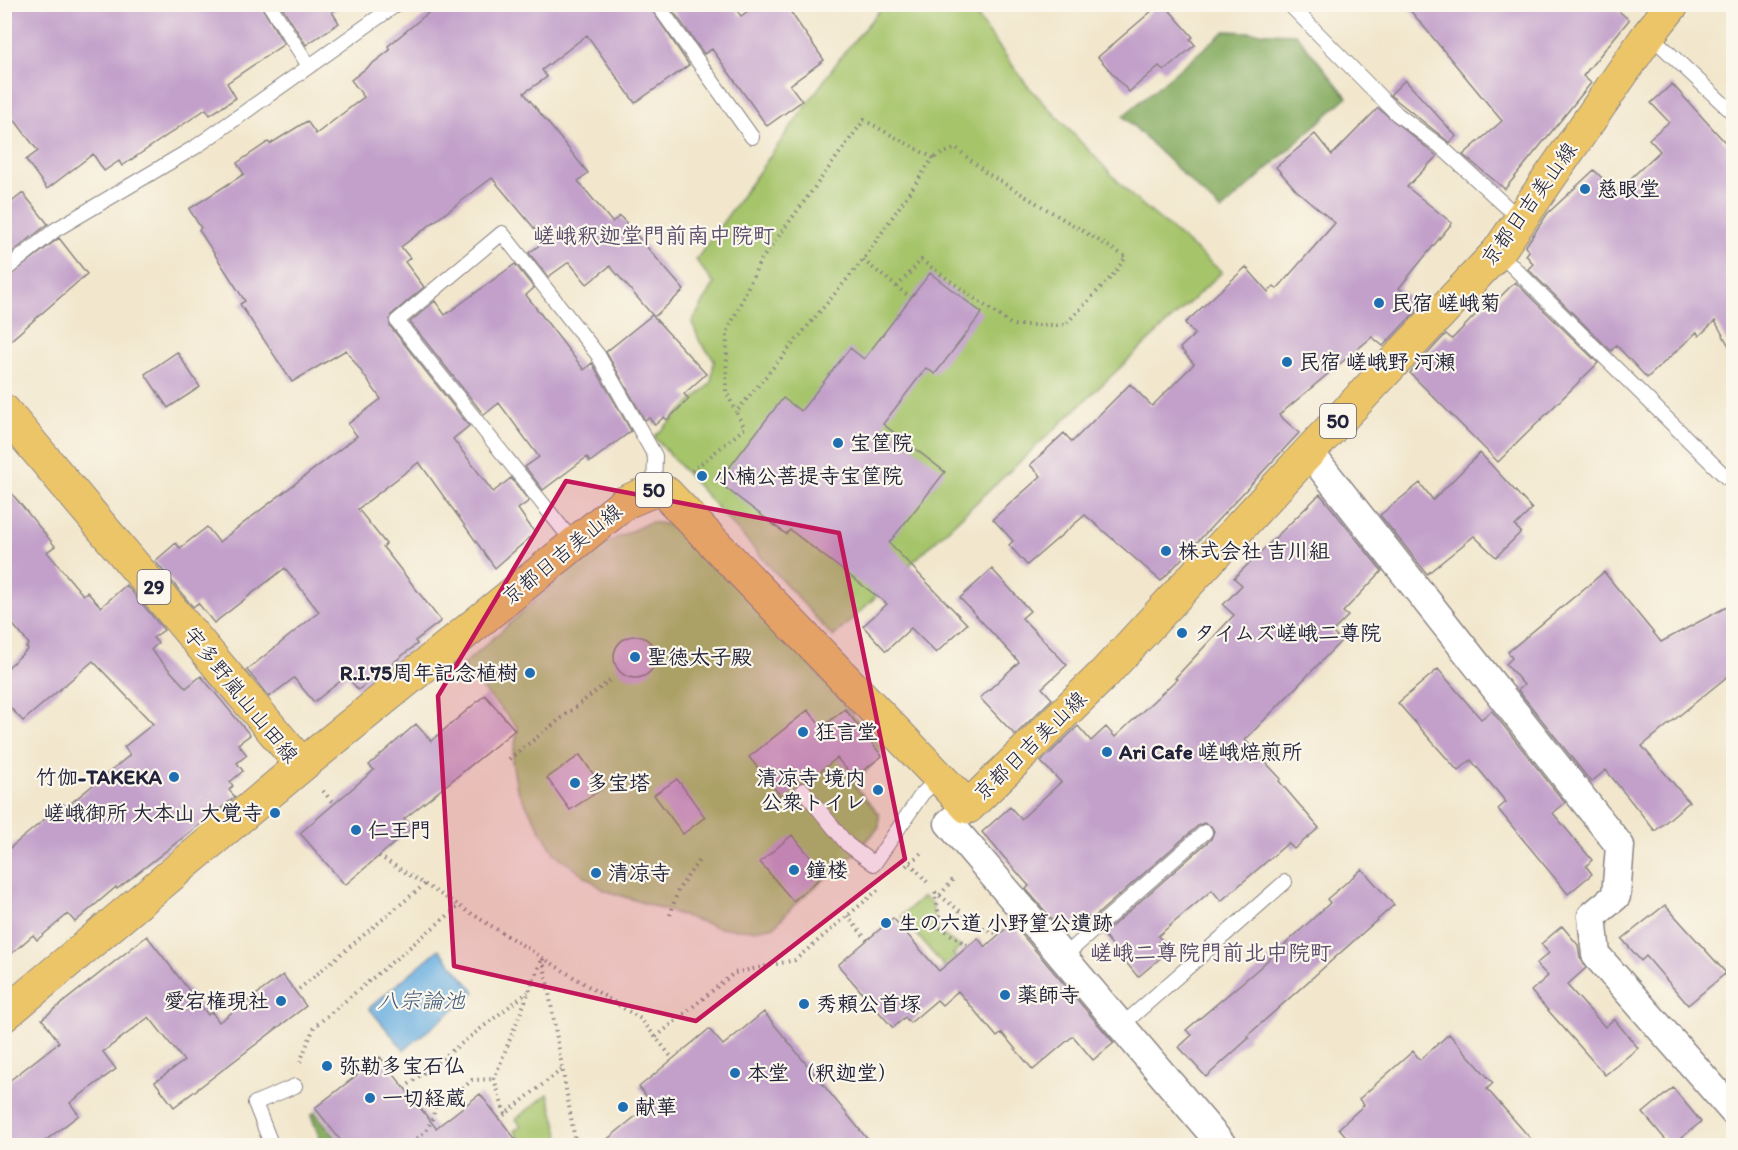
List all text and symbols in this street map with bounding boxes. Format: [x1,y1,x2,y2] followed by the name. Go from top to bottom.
[1475,137,1582,271] street label: 京都日吉美山線
[1597,176,1660,201] place label: 慈眼堂
[1578,182,1592,196] marker: 慈眼堂
[533,222,775,249] district label: 嵯峨釈迦堂門前南中院町
[1391,290,1501,315] place label: 民宿 嵯峨菊
[1372,296,1386,310] marker: 民宿 嵯峨菊
[1299,349,1455,374] place label: 民宿 嵯峨野 河瀬
[1280,355,1294,369] marker: 民宿 嵯峨野 河瀬
[1320,404,1356,438] road number: 50
[850,430,913,455] place label: 宝筐院
[831,436,845,450] marker: 宝筐院
[714,463,903,488] place label: 小楠公菩提寺宝筐院
[695,469,709,483] marker: 小楠公菩提寺宝筐院
[636,473,672,507] road number: 50
[497,498,627,610] street label: 京都日吉美山線
[1178,538,1330,563] place label: 株式会社 吉川組
[1159,544,1173,558] marker: 株式会社 吉川組
[138,570,170,604] road number: 29
[1194,620,1381,645] place label: タイムズ嵯峨二尊院
[179,622,304,768] street label: 宇多野嵐山山田線
[1175,626,1189,640] marker: タイムズ嵯峨二尊院
[647,644,752,669] place label: 聖徳太子殿
[628,650,642,664] marker: 聖徳太子殿
[340,660,518,685] place label: R.I.75周年記念植樹
[523,666,537,680] marker: R.I.75周年記念植樹
[968,686,1091,806] street label: 京都日吉美山線
[815,719,878,744] place label: 狂言堂
[796,725,810,739] marker: 狂言堂
[1118,739,1302,764] place label: Ari Cafe 嵯峨焙煎所
[1100,745,1114,759] marker: Ari Cafe 嵯峨焙煎所
[36,764,163,789] place label: 竹伽-TAKEKA
[756,765,866,814] place label: 清凉寺 境内 公衆トイレ
[167,770,181,784] marker: 竹伽-TAKEKA
[587,770,650,795] place label: 多宝塔
[568,776,582,790] marker: 多宝塔
[871,783,885,797] marker: 清凉寺 境内 公衆トイレ
[44,800,263,825] place label: 嵯峨御所 大本山 大覚寺
[268,806,282,820] marker: 嵯峨御所 大本山 大覚寺
[368,817,431,842] place label: 仁王門
[349,823,363,837] marker: 仁王門
[806,857,848,882] place label: 鐘楼
[608,860,671,885] place label: 清凉寺
[787,863,801,877] marker: 鐘楼
[589,866,603,880] marker: 清凉寺
[898,910,1113,935] place label: 生の六道 小野篁公遺跡
[879,916,893,930] marker: 生の六道 小野篁公遺跡
[1090,939,1332,966] district label: 嵯峨二尊院門前北中院町
[1017,982,1080,1007] place label: 薬師寺
[377,987,466,1014] water label: 八宗論池
[164,988,269,1013] place label: 愛宕権現社
[998,988,1012,1002] marker: 薬師寺
[816,991,921,1016] place label: 秀頼公首塚
[274,994,288,1008] marker: 愛宕権現社
[797,997,811,1011] marker: 秀頼公首塚
[339,1053,465,1078] place label: 弥勒多宝石仏
[320,1059,334,1073] marker: 弥勒多宝石仏
[747,1060,899,1085] place label: 本堂 （釈迦堂）
[728,1066,742,1080] marker: 本堂 （釈迦堂）
[382,1085,466,1110] place label: 一切経蔵
[363,1091,377,1105] marker: 一切経蔵
[635,1094,677,1119] place label: 献華
[616,1100,630,1114] marker: 献華

